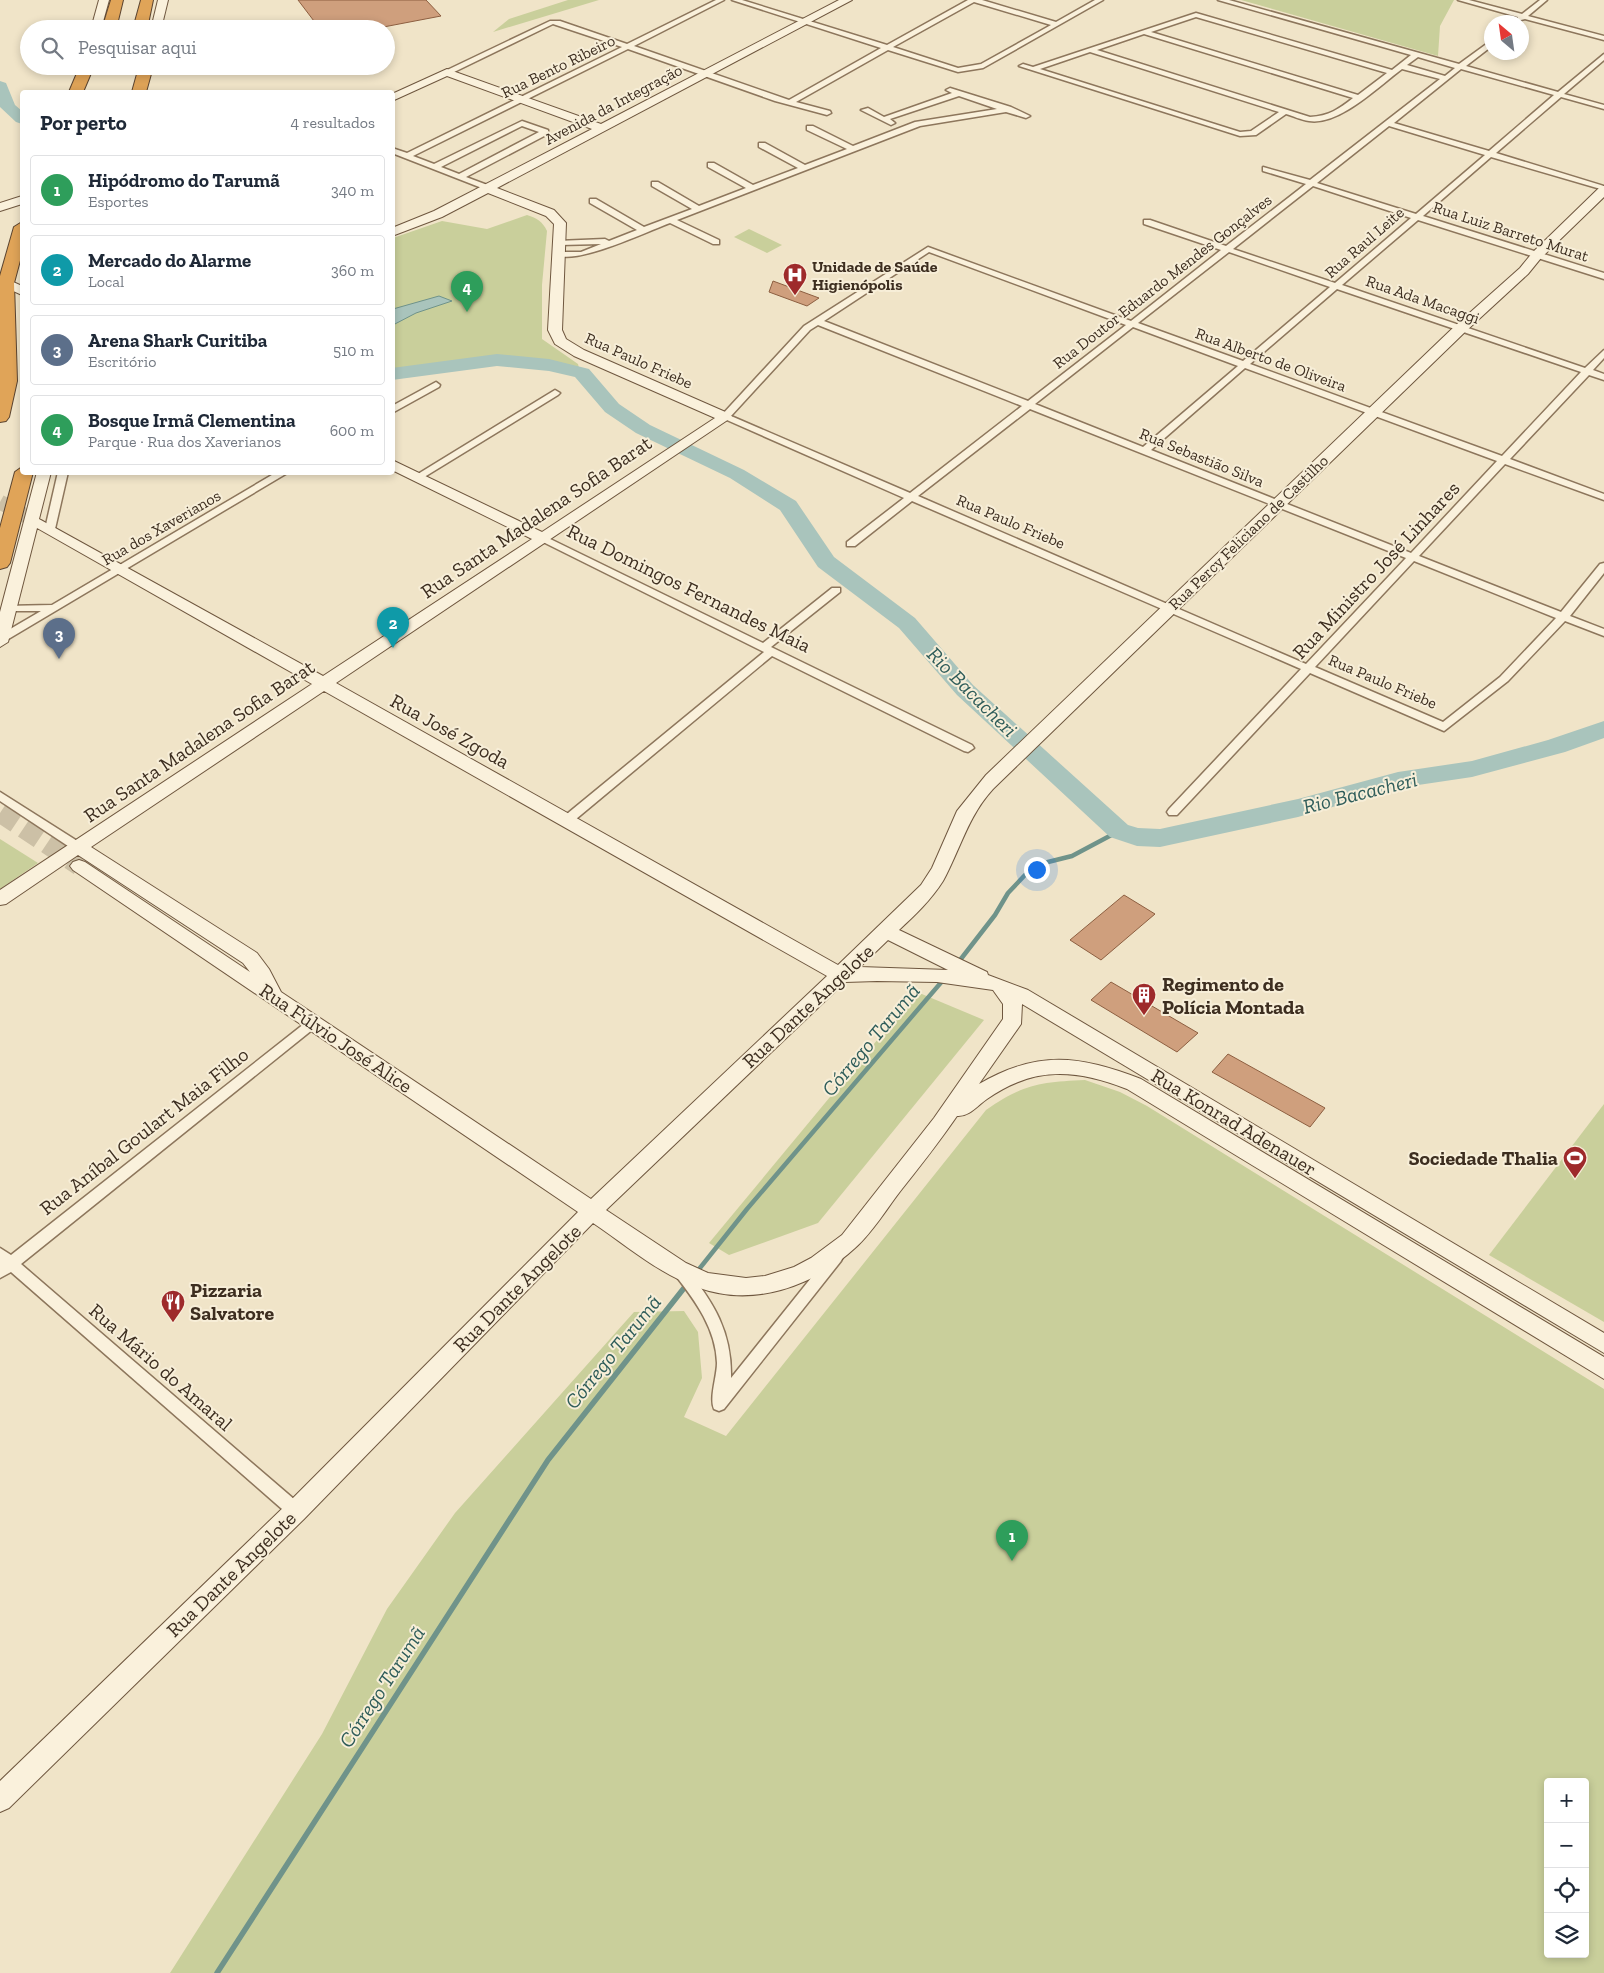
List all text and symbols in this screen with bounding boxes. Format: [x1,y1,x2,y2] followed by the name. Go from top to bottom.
[1484,15,1529,60] north arrow
[20,20,395,75] search box
[498,31,618,102] street label: Rua Bento Ribeiro
[38,34,66,62] icon: search
[78,36,197,59] text: Pesquisar aqui
[541,60,685,149] street label: Avenida da Integração
[40,110,127,135] text: Por perto
[291,113,375,132] text: 4 resultados
[88,169,280,192] text: Hipódromo do Tarumã
[54,181,60,200] text: 1
[331,181,374,200] text: 340 m
[1049,190,1276,373] street label: Rua Doutor Eduardo Mendes Gonçalves
[88,192,149,211] text: Esportes
[1431,197,1591,266] street label: Rua Luiz Barreto Murat
[1321,203,1408,282] street label: Rua Raul Leite
[88,249,251,272] text: Mercado do Alarme
[812,257,938,294] place label: Unidade de Saúde Higienópolis
[53,261,61,280] text: 2
[331,261,374,280] text: 360 m
[782,262,808,296] hospital icon: Unidade de Saúde Higienópolis
[451,271,483,312] pin: 4
[1364,271,1483,328] street label: Rua Ada Macaggi
[88,272,124,291] text: Local
[1193,323,1349,396] street label: Rua Alberto de Oliveira
[582,328,696,393] street label: Rua Paulo Friebe
[88,329,267,352] text: Arena Shark Curitiba
[53,341,61,360] text: 3
[333,341,374,360] text: 510 m
[88,352,157,371] text: Escritório
[88,409,296,432] text: Bosque Irmã Clementina
[52,421,62,440] text: 4
[330,421,374,440] text: 600 m
[1137,424,1267,491] street label: Rua Sebastião Silva
[416,430,656,603] street label: Rua Santa Madalena Sofia Barat
[88,432,281,451] text: Parque · Rua dos Xaverianos
[1165,451,1332,614] street label: Rua Percy Feliciano de Castilho
[1287,476,1465,664] street label: Rua Ministro José Linhares
[99,486,224,569] street label: Rua dos Xaverianos
[954,490,1068,553] street label: Rua Paulo Friebe
[563,518,815,658] street label: Rua Domingos Fernandes Maia
[377,607,409,648] pin: 2
[43,618,75,659] pin: 3
[922,641,1023,742] water label: Rio Bacacheri
[1326,650,1440,713] street label: Rua Paulo Friebe
[79,654,319,827] street label: Rua Santa Madalena Sofia Barat
[386,688,514,774] street label: Rua José Zgoda
[1300,766,1420,819] water label: Rio Bacacheri
[1024,857,1050,883] your location
[737,939,879,1073] street label: Rua Dante Angelote
[1162,972,1305,1019] place label: Regimento de Polícia Montada
[255,978,417,1098] street label: Rua Fúlvio José Alice
[816,978,925,1101] water label: Córrego Tarumã
[1131,982,1157,1016] building icon: Regimento de Polícia Montada
[35,1042,253,1220] street label: Rua Aníbal Goulart Maia Filho
[1147,1063,1321,1181] street label: Rua Konrad Adenauer
[1562,1145,1588,1179] sports icon: Sociedade Thalia
[1408,1146,1558,1170] place label: Sociedade Thalia
[448,1219,586,1357] street label: Rua Dante Angelote
[190,1278,275,1325] place label: Pizzaria Salvatore
[160,1289,186,1323] restaurant icon: Pizzaria Salvatore
[559,1290,666,1414] water label: Córrego Tarumã
[84,1298,238,1436] street label: Rua Mário do Amaral
[161,1506,301,1642] street label: Rua Dante Angelote
[996,1520,1028,1561] pin: 1
[333,1622,430,1752] water label: Córrego Tarumã
[1544,1778,1589,1958] map controls
[1544,1778,1589,1823] button: +
[1544,1823,1589,1868] button: −
[1544,1868,1589,1913] button: locate
[1544,1913,1589,1958] button: layers

